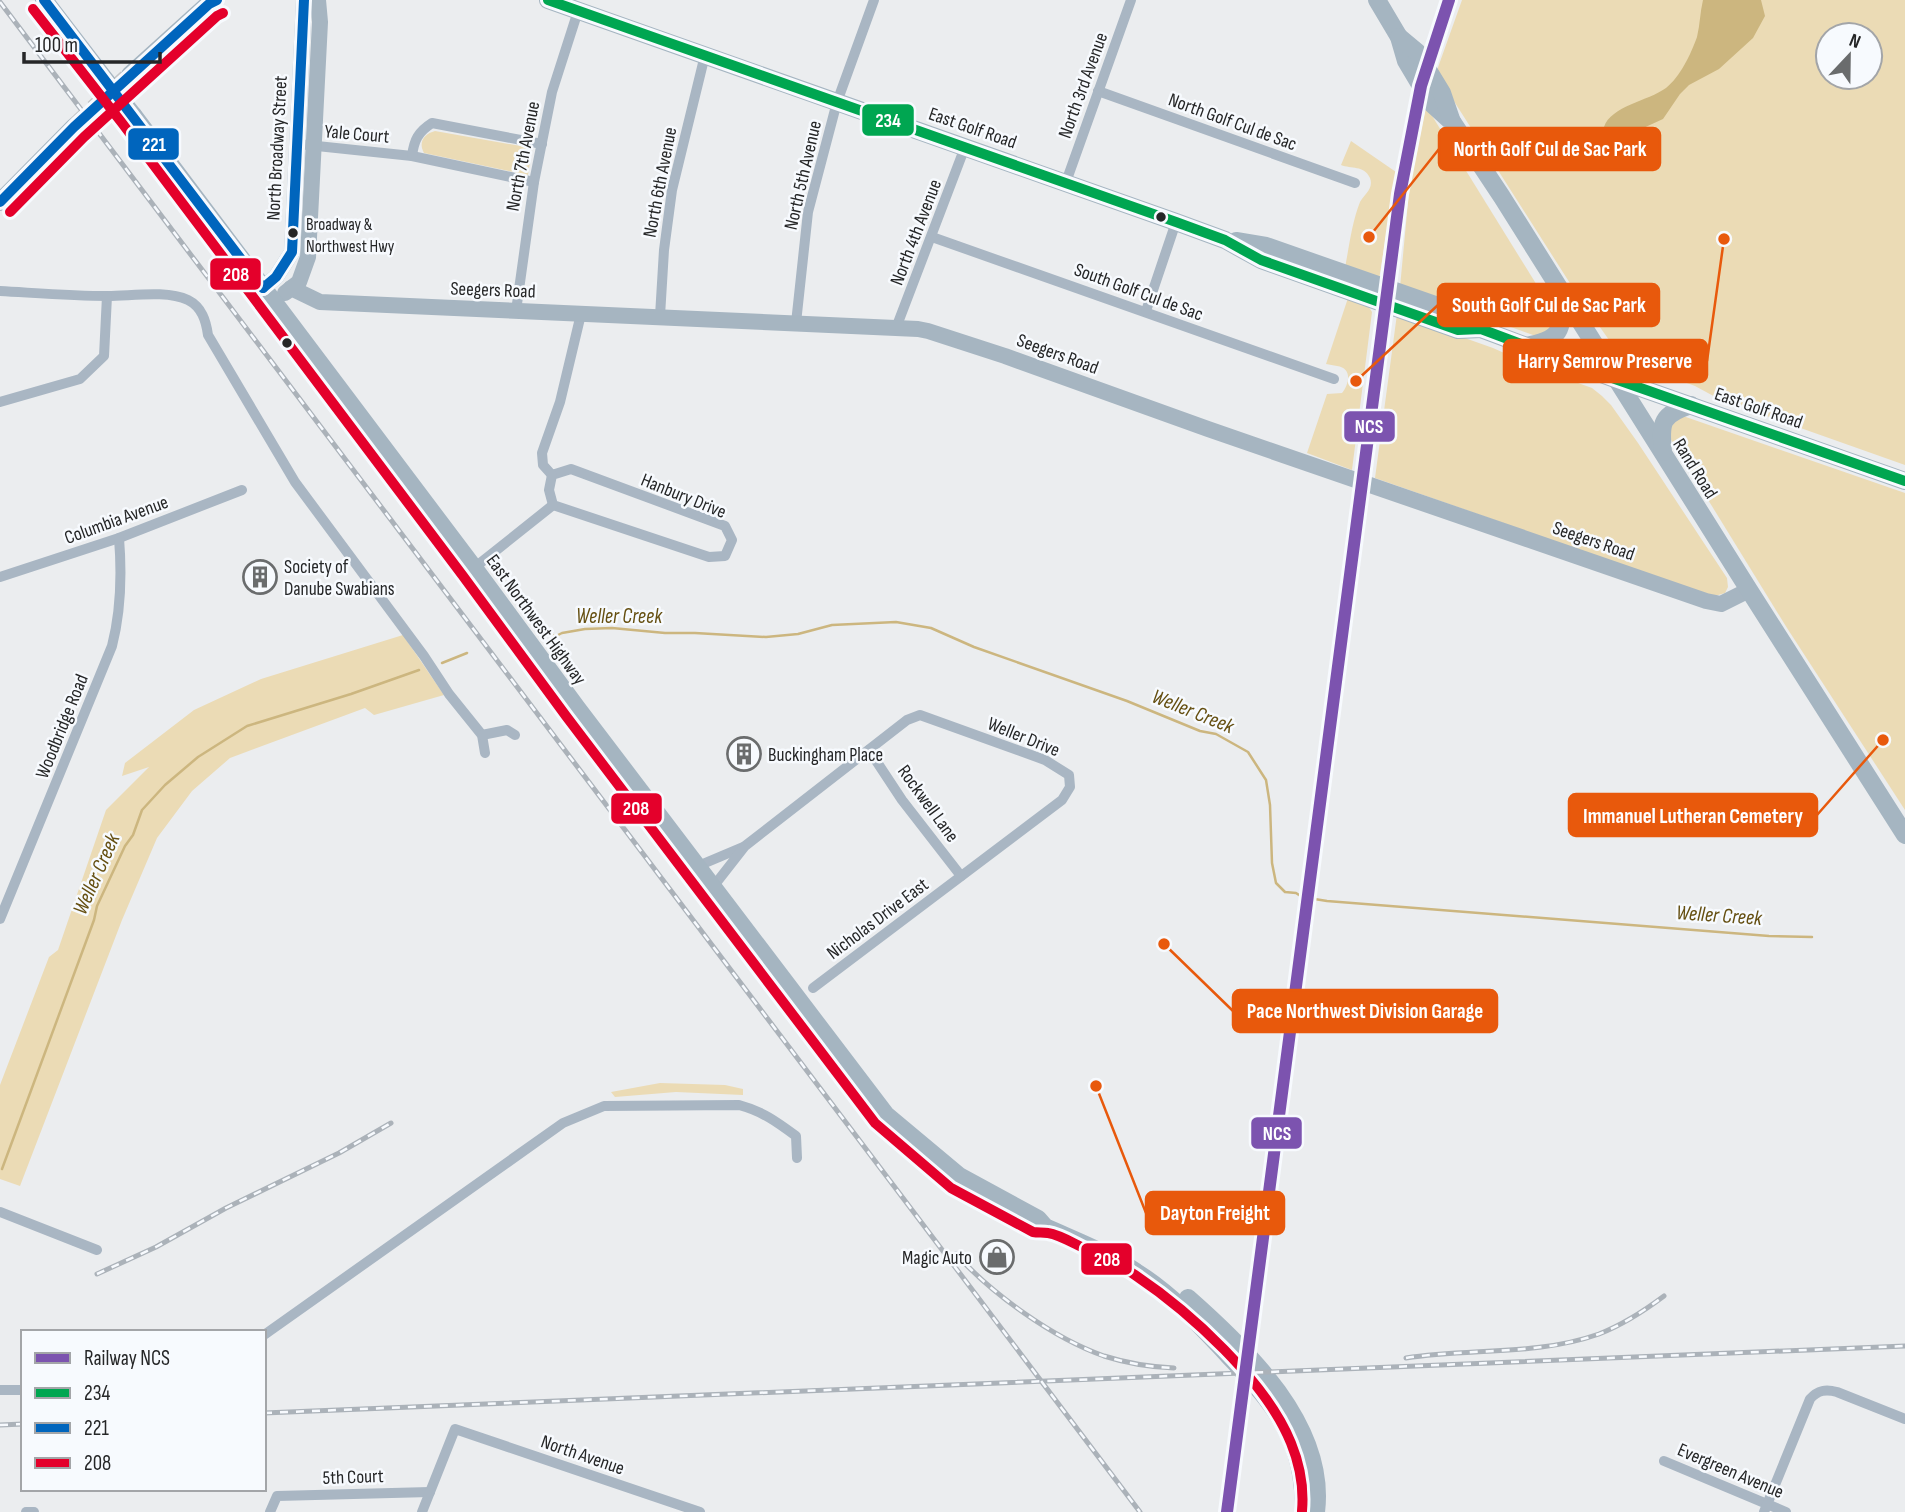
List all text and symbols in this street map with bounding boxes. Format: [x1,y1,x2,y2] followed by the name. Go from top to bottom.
[24,21,161,65] scale bar
[1814,21,1884,91] north arrow
[1846,29,1864,54] text: N
[1054,30,1113,141] street label: North 3rd Avenue
[35,33,78,58] text: 100 m
[262,75,293,221] street label: North Broadway Street
[1165,89,1300,156] street label: North Golf Cul de Sac
[502,99,545,213] street label: North 7th Avenue
[861,103,915,137] line badge: 234
[925,103,1020,154] street label: East Golf Road
[875,110,901,133] text: 234
[780,119,827,232] street label: North 5th Avenue
[324,120,390,149] street label: Yale Court
[639,125,682,239] street label: North 6th Avenue
[127,127,180,161] line badge: 221
[1439,128,1660,170] callout: North Golf Cul de Sac Park
[142,134,167,157] text: 221
[1453,137,1647,162] text: North Golf Cul de Sac Park
[886,176,947,289] street label: North 4th Avenue
[1154,210,1168,224] unlabelled marker
[306,215,395,257] place label: Broadway & Northwest Hwy
[286,226,300,240] marker: Broadway & Northwest Hwy
[209,257,262,291] line badge: 208
[1071,258,1206,326] street label: South Golf Cul de Sac
[223,264,249,287] text: 208
[450,278,536,303] street label: Seegers Road
[1438,284,1659,326] callout: South Golf Cul de Sac Park
[1452,293,1646,318] text: South Golf Cul de Sac Park
[1014,329,1101,380] street label: Seegers Road
[280,336,294,350] unlabelled marker
[1504,340,1707,382] callout: Harry Semrow Preserve
[1518,349,1692,374] text: Harry Semrow Preserve
[1711,383,1806,434] street label: East Golf Road
[1343,410,1396,443] line badge: NCS
[1355,416,1383,439] text: NCS
[1667,434,1722,503] street label: Rand Road
[637,469,729,524] street label: Hanbury Drive
[61,491,172,550] street label: Columbia Avenue
[1549,517,1638,566] street label: Seegers Road
[481,550,591,690] street label: East Northwest Highway
[284,556,395,601] place label: Society of Danube Swabians
[241,558,279,596] building icon: Society of Danube Swabians
[576,604,663,629] water label: Weller Creek
[31,671,94,782] street label: Woodbridge Road
[1148,684,1238,740] water label: Weller Creek
[984,712,1063,762] street label: Weller Drive
[725,735,763,773] building icon: Buckingham Place
[768,744,883,767] place label: Buckingham Place
[892,761,963,847] street label: Rockwell Lane
[610,792,663,825] line badge: 208
[1569,794,1817,836] callout: Immanuel Lutheran Cemetery
[623,798,649,821] text: 208
[1583,804,1803,829] text: Immanuel Lutheran Cemetery
[68,829,126,919] water label: Weller Creek
[823,873,933,965] street label: Nicholas Drive East
[1675,900,1764,931] water label: Weller Creek
[1233,990,1497,1032] callout: Pace Northwest Division Garage
[1247,999,1483,1024] text: Pace Northwest Division Garage
[1250,1116,1303,1150] line badge: NCS
[1263,1123,1291,1146] text: NCS
[1146,1192,1284,1234] callout: Dayton Freight
[1160,1201,1270,1226] text: Dayton Freight
[978,1238,1016,1276] shop icon: Magic Auto
[1080,1242,1133,1276] line badge: 208
[902,1247,972,1270] place label: Magic Auto
[1094,1249,1120,1272] text: 208
[21,1330,266,1491] legend
[84,1346,170,1371] text: Railway NCS
[84,1381,111,1406] text: 234
[84,1416,109,1441] text: 221
[538,1430,627,1480] street label: North Avenue
[1674,1439,1787,1504] street label: Evergreen Avenue
[84,1451,111,1476] text: 208
[322,1465,384,1490] street label: 5th Court

